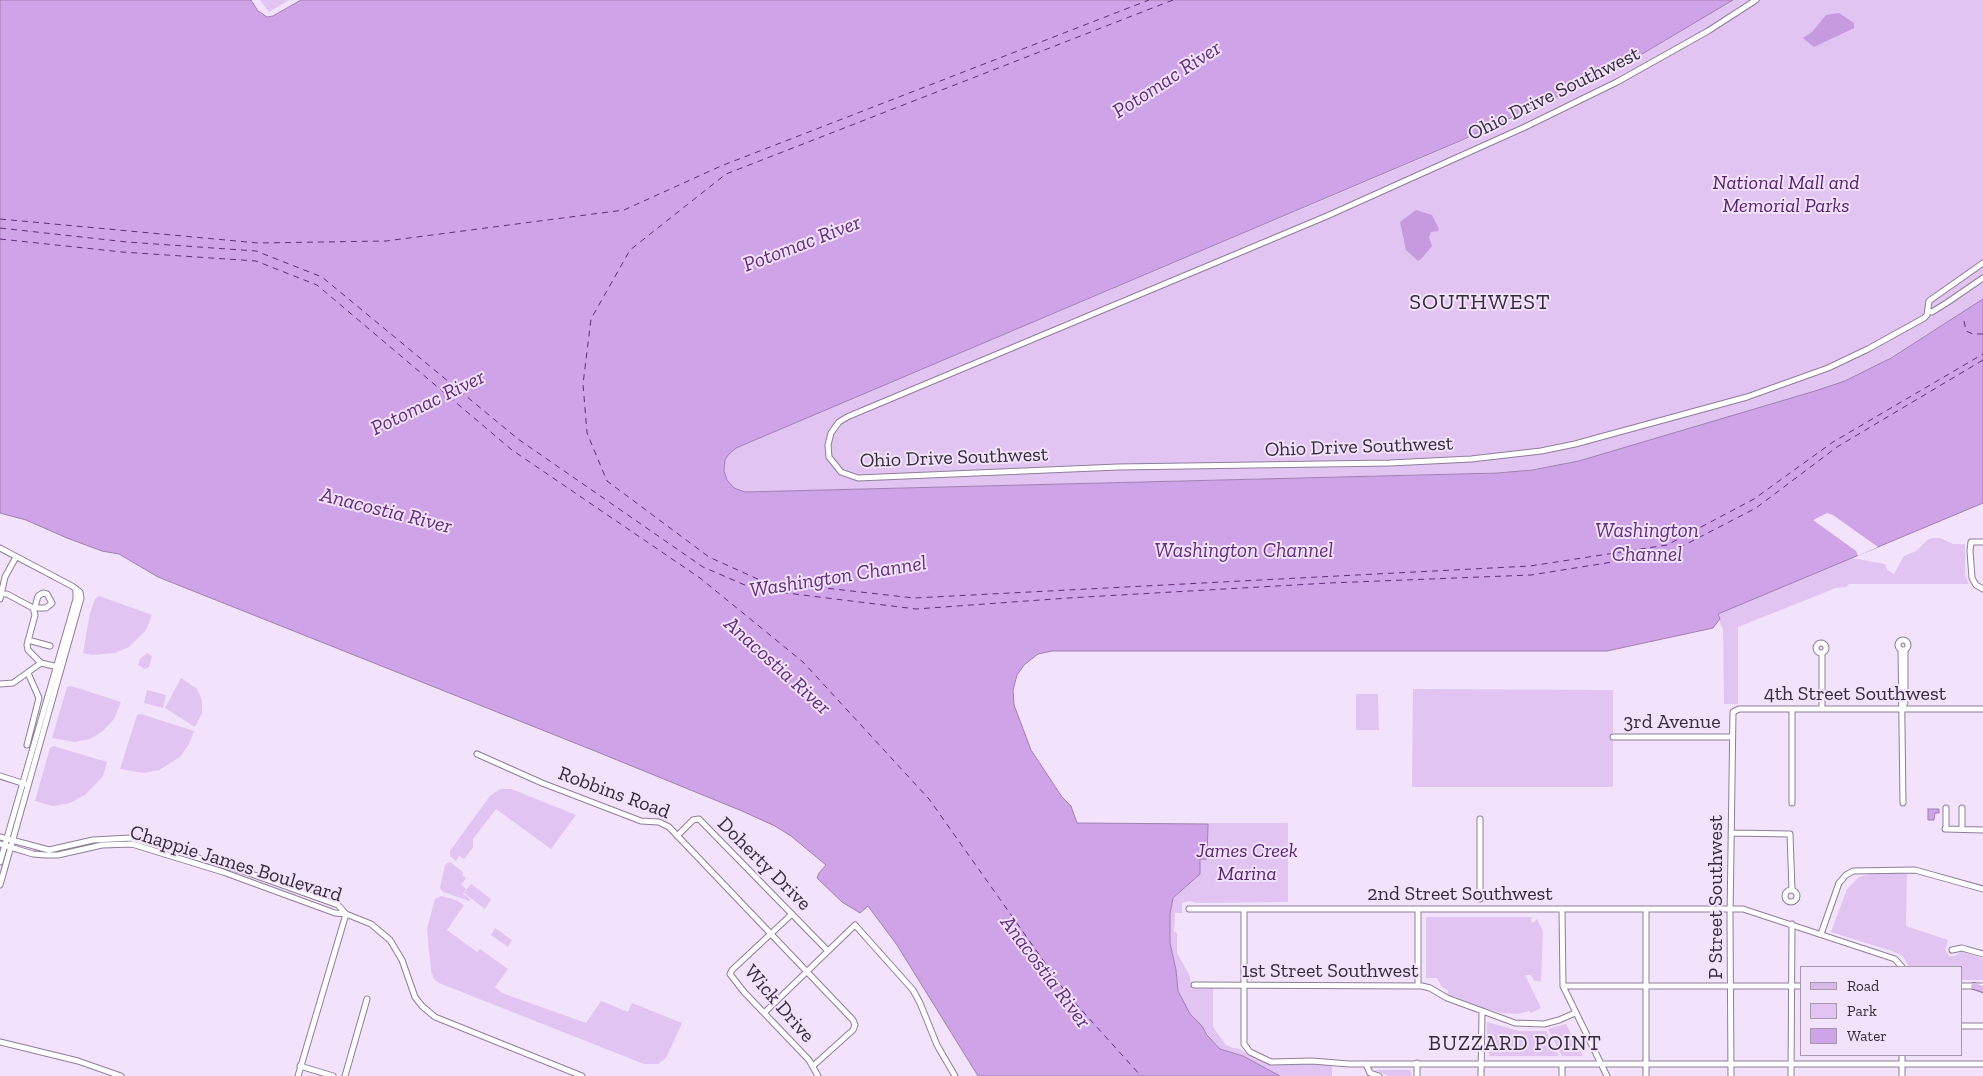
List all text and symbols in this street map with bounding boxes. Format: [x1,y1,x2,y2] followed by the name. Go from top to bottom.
[1108,36,1226,124] water label: Potomac River
[1464,42,1644,146] street label: Ohio Drive Southwest
[1713,171,1859,218] park label: National Mall and Memorial Parks
[740,210,864,278] water label: Potomac River
[1408,290,1552,316] district label: SOUTHWEST
[367,365,489,441] water label: Potomac River
[1264,432,1454,462] street label: Ohio Drive Southwest
[859,443,1049,473] street label: Ohio Drive Southwest
[318,482,454,540] water label: Anacostia River
[1595,518,1699,568] water label: Washington Channel
[1155,538,1333,564] water label: Washington Channel
[748,551,928,603] water label: Washington Channel
[719,612,835,720] water label: Anacostia River
[1764,682,1946,706] street label: 4th Street Southwest
[1623,710,1721,734] street label: 3rd Avenue
[555,762,673,824] street label: Robbins Road
[712,812,816,916] street label: Doherty Drive
[1704,815,1728,979] street label: P Street Southwest
[127,820,345,908] street label: Chappie James Boulevard
[1196,839,1298,886] park label: James Creek Marina
[1367,882,1553,906] street label: 2nd Street Southwest
[994,911,1096,1033] water label: Anacostia River
[1242,959,1418,983] street label: 1st Street Southwest
[739,960,819,1048] street label: Wick Drive
[1800,966,1963,1056] legend
[1847,977,1879,995] text: Road
[1847,1002,1877,1020] text: Park
[1847,1027,1887,1045] text: Water
[1427,1031,1603,1057] district label: BUZZARD POINT

